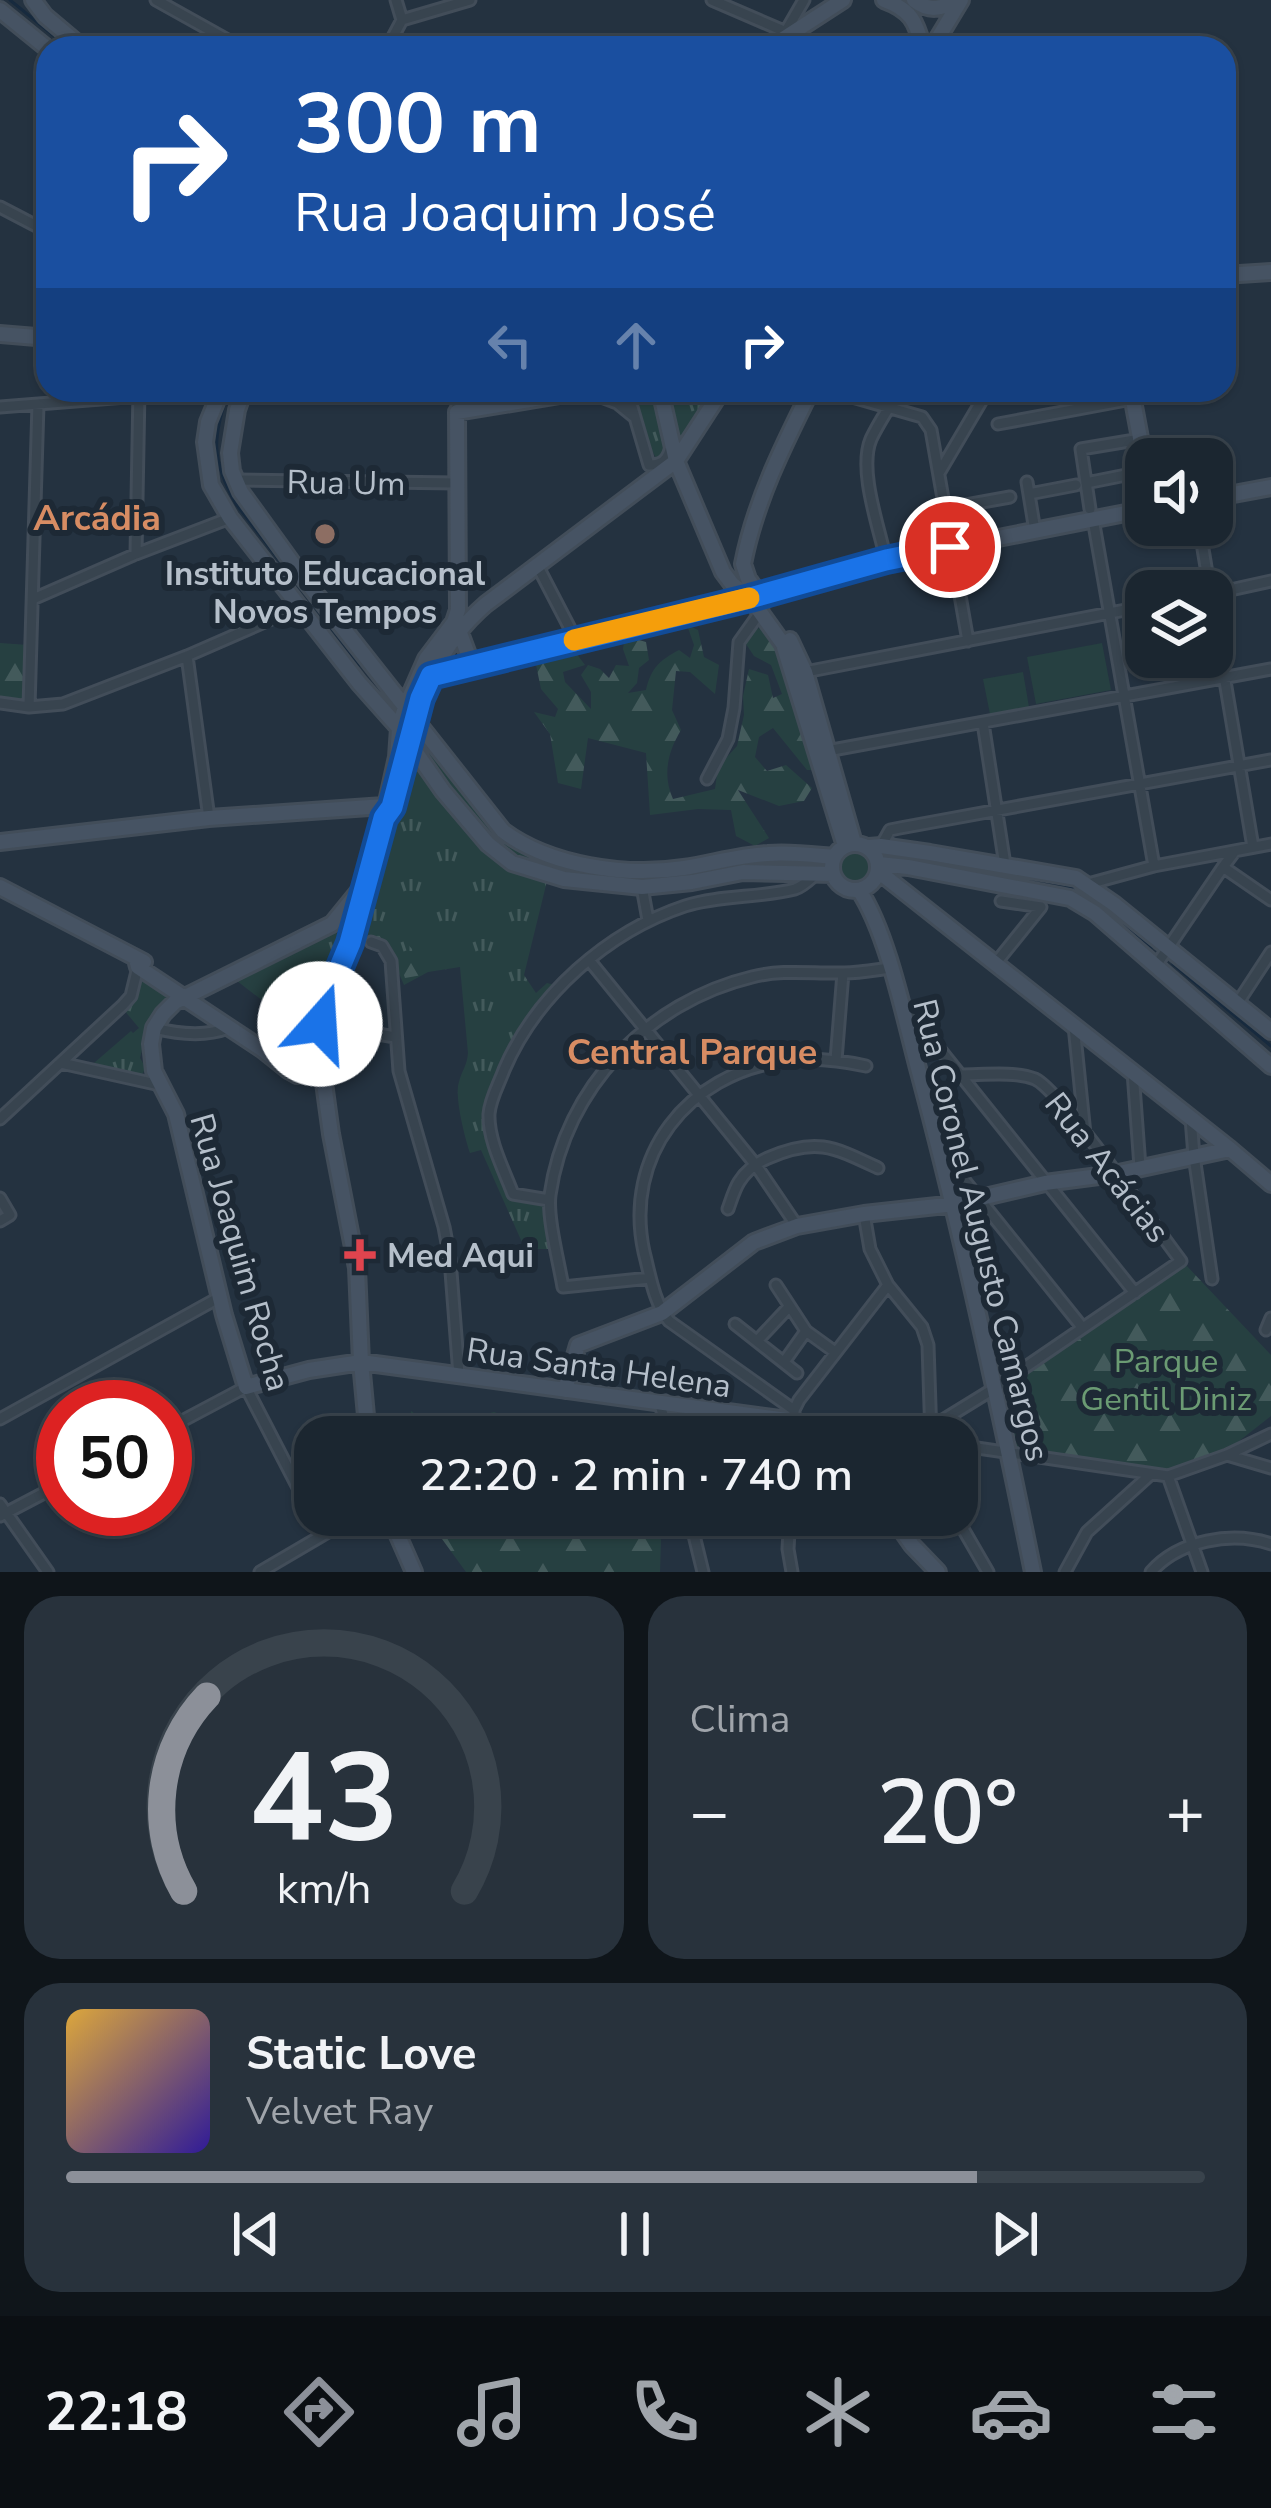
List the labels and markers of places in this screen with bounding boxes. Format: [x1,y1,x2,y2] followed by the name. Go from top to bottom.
[899,496,1001,598] pin
[312,521,338,547] marker: Instituto Educacional Novos Tempos
[165,552,486,635] place label: Instituto Educacional Novos Tempos
[387,1234,534,1279] place label: Med Aqui
[344,1239,376,1271] marker: Med Aqui

